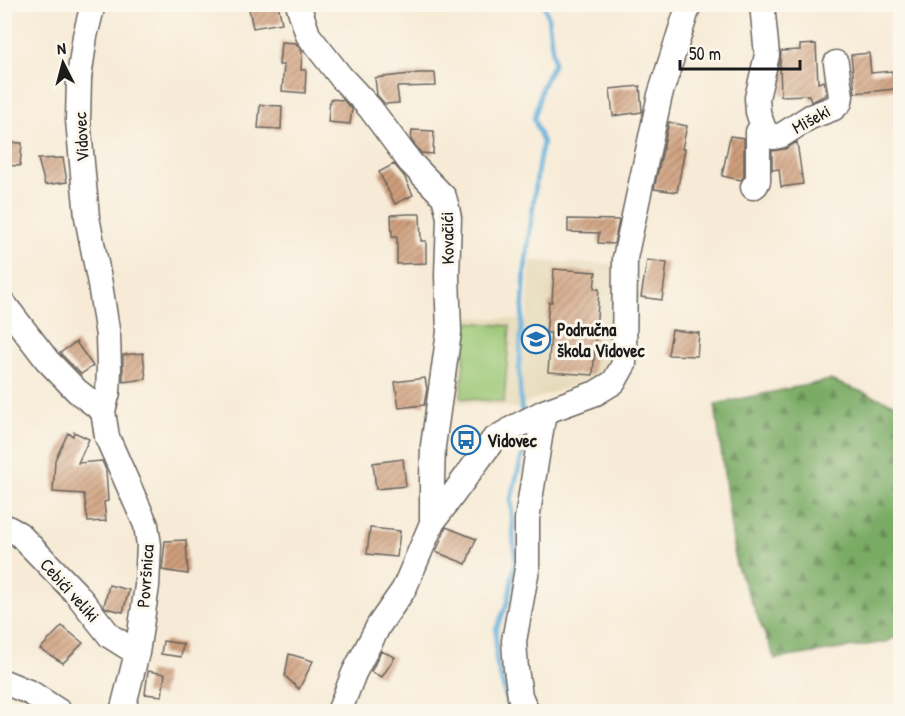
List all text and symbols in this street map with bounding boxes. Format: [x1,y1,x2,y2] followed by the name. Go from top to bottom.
[33,33,93,93] north arrow
[680,33,800,71] scale bar
[56,37,67,59] text: N
[689,41,721,66] text: 50 m
[787,98,835,140] street label: Mišeki
[67,111,95,163] street label: Vidovec
[434,211,460,265] street label: Kovačići
[557,317,645,363] place label: Područna škola Vidovec
[520,323,552,355] school or university icon: Područna škola Vidovec
[450,424,482,456] bus stop icon: Vidovec
[487,428,538,453] place label: Vidovec
[130,544,160,608] street label: Površnica
[35,553,105,627] street label: Cebići veliki

